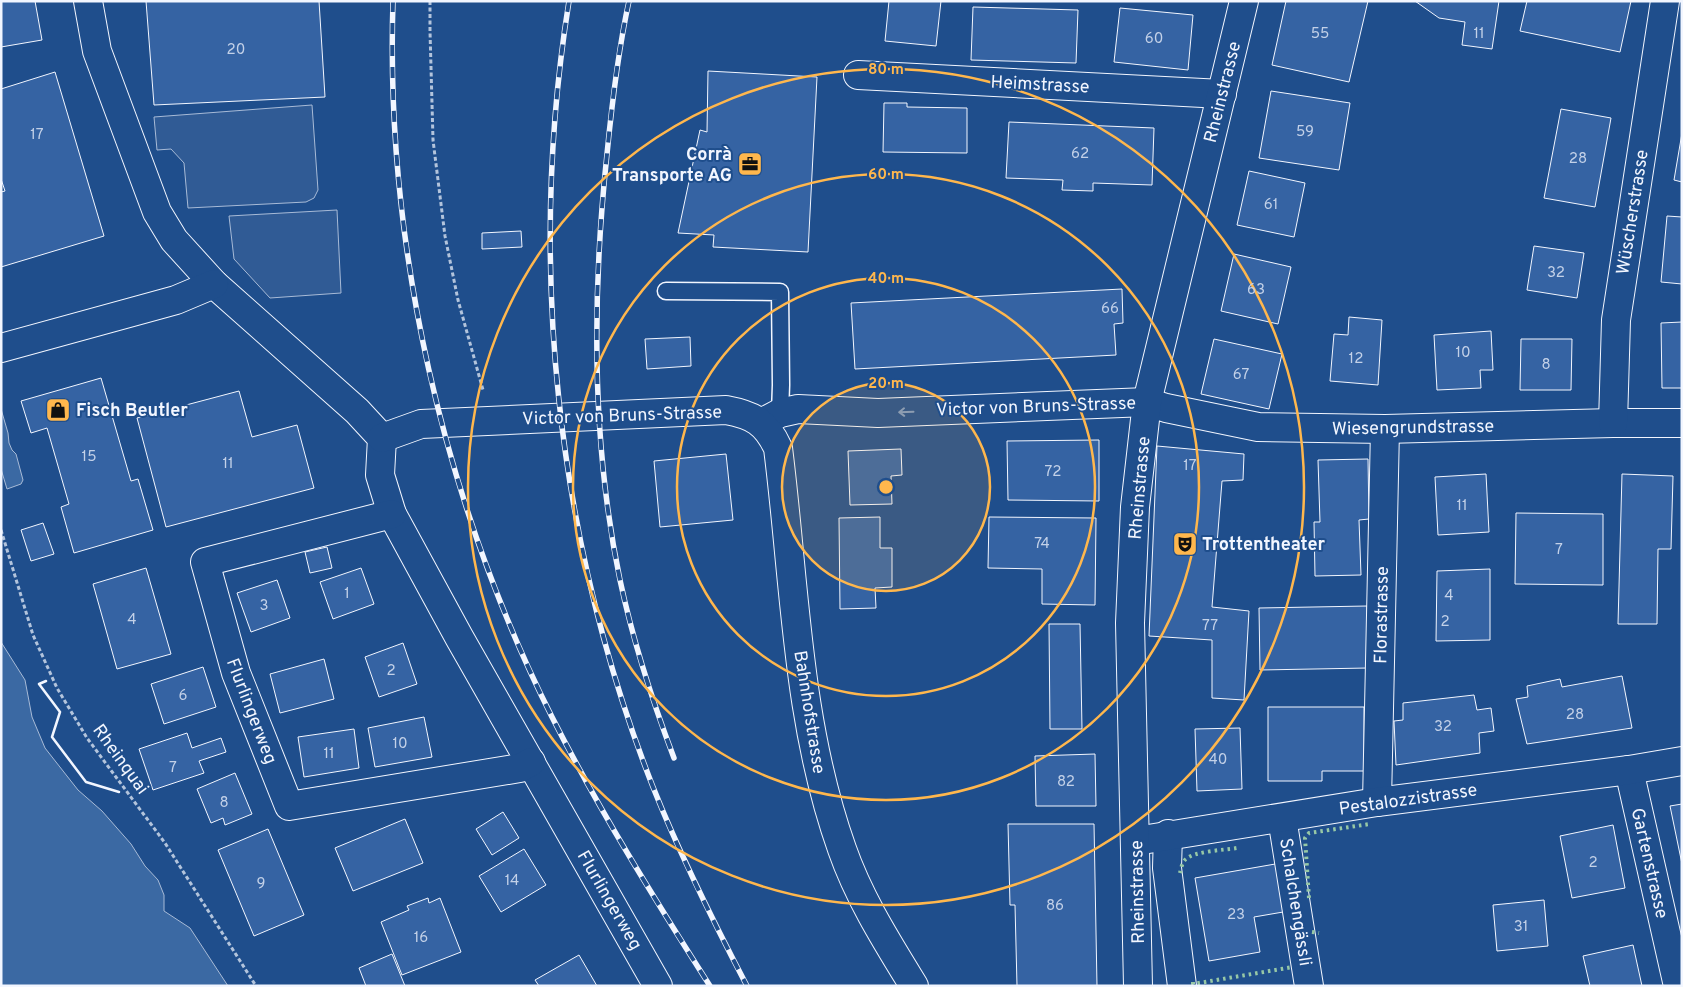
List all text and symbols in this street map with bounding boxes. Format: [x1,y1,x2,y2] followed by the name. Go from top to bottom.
[1311,25,1329,44] house number: 55
[1473,25,1485,44] house number: 11
[1145,30,1163,49] house number: 60
[1200,39,1247,145] street label: Rheinstrasse
[227,41,245,60] house number: 20
[868,61,904,80] text: 80 m
[990,71,1090,100] street label: Heimstrasse
[1296,123,1314,142] house number: 59
[30,126,44,145] house number: 17
[612,144,732,188] place label: Corrà Transporte AG
[1071,145,1089,164] house number: 62
[1612,148,1655,276] street label: Wüscherstrasse
[1569,150,1587,169] house number: 28
[737,151,763,177] office icon: Corrà Transporte AG
[868,166,904,185] text: 60 m
[1264,196,1278,215] house number: 61
[1547,264,1565,283] house number: 32
[868,270,904,289] text: 40 m
[1247,281,1265,300] house number: 63
[1101,300,1119,319] house number: 66
[1455,344,1471,363] house number: 10
[1349,350,1363,369] house number: 12
[1541,356,1551,375] house number: 8
[1233,366,1249,385] house number: 67
[868,375,904,394] text: 20 m
[936,393,1136,422] street label: Victor von Bruns-Strasse
[45,397,71,423] shop icon: Fisch Beutler
[76,400,188,423] place label: Fisch Beutler
[522,402,722,431] street label: Victor von Bruns-Strasse
[898,407,914,416] one-way arrow
[1332,416,1494,441] street label: Wiesengrundstrasse
[1125,436,1156,541] street label: Rheinstrasse
[82,448,96,467] house number: 15
[222,455,234,474] house number: 11
[1183,457,1197,476] house number: 17
[1045,463,1061,482] house number: 72
[877,478,895,496] centre of rings
[1456,497,1468,516] house number: 11
[1172,531,1198,557] theatre icon: Trottentheater
[1202,534,1326,557] place label: Trottentheater
[1034,535,1050,554] house number: 74
[1555,541,1563,560] house number: 7
[1370,566,1395,664] street label: Florastrasse
[344,585,350,604] house number: 1
[1444,587,1454,606] house number: 4
[259,597,269,616] house number: 3
[127,611,137,630] house number: 4
[1440,613,1450,632] house number: 2
[1202,617,1218,636] house number: 77
[787,649,830,776] street label: Bahnhofstrasse
[220,655,281,768] street label: Flurlingerweg
[386,662,396,681] house number: 2
[179,687,188,706] house number: 6
[1566,706,1584,725] house number: 28
[1434,718,1452,737] house number: 32
[87,720,153,800] street label: Rheinquai
[392,735,408,754] house number: 10
[323,745,335,764] house number: 11
[1209,751,1227,770] house number: 40
[169,759,177,778] house number: 7
[1057,773,1075,792] house number: 82
[1338,779,1479,822] street label: Pestalozzistrasse
[219,794,229,813] house number: 8
[1625,806,1672,921] street label: Gartenstrasse
[1273,837,1316,968] street label: Schalchengässli
[1126,840,1151,944] street label: Rheinstrasse
[571,847,647,955] street label: Flurlingerweg
[1588,854,1598,873] house number: 2
[505,872,519,891] house number: 14
[257,875,265,894] house number: 9
[1046,897,1064,916] house number: 86
[1227,906,1245,925] house number: 23
[1514,918,1528,937] house number: 31
[414,929,428,948] house number: 16

